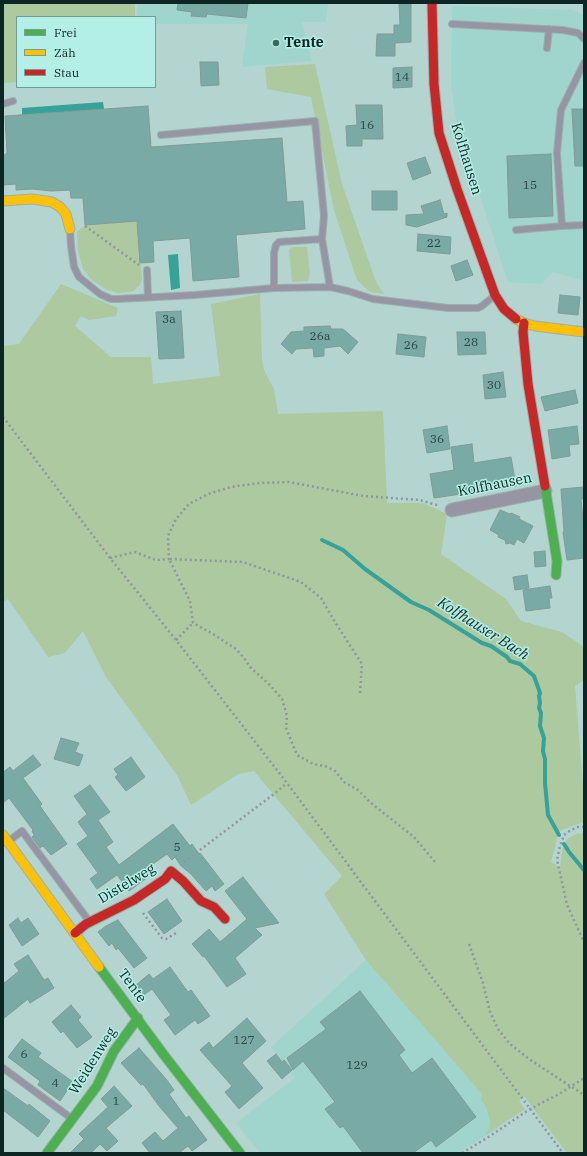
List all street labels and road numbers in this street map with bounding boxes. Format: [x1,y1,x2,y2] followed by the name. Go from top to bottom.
[447,121,485,197] street label: Kolfhausen
[457,470,533,500] street label: Kolfhausen
[95,860,159,908] street label: Distelweg
[114,966,150,1006] street label: Tente
[66,1025,120,1097] street label: Weidenweg

